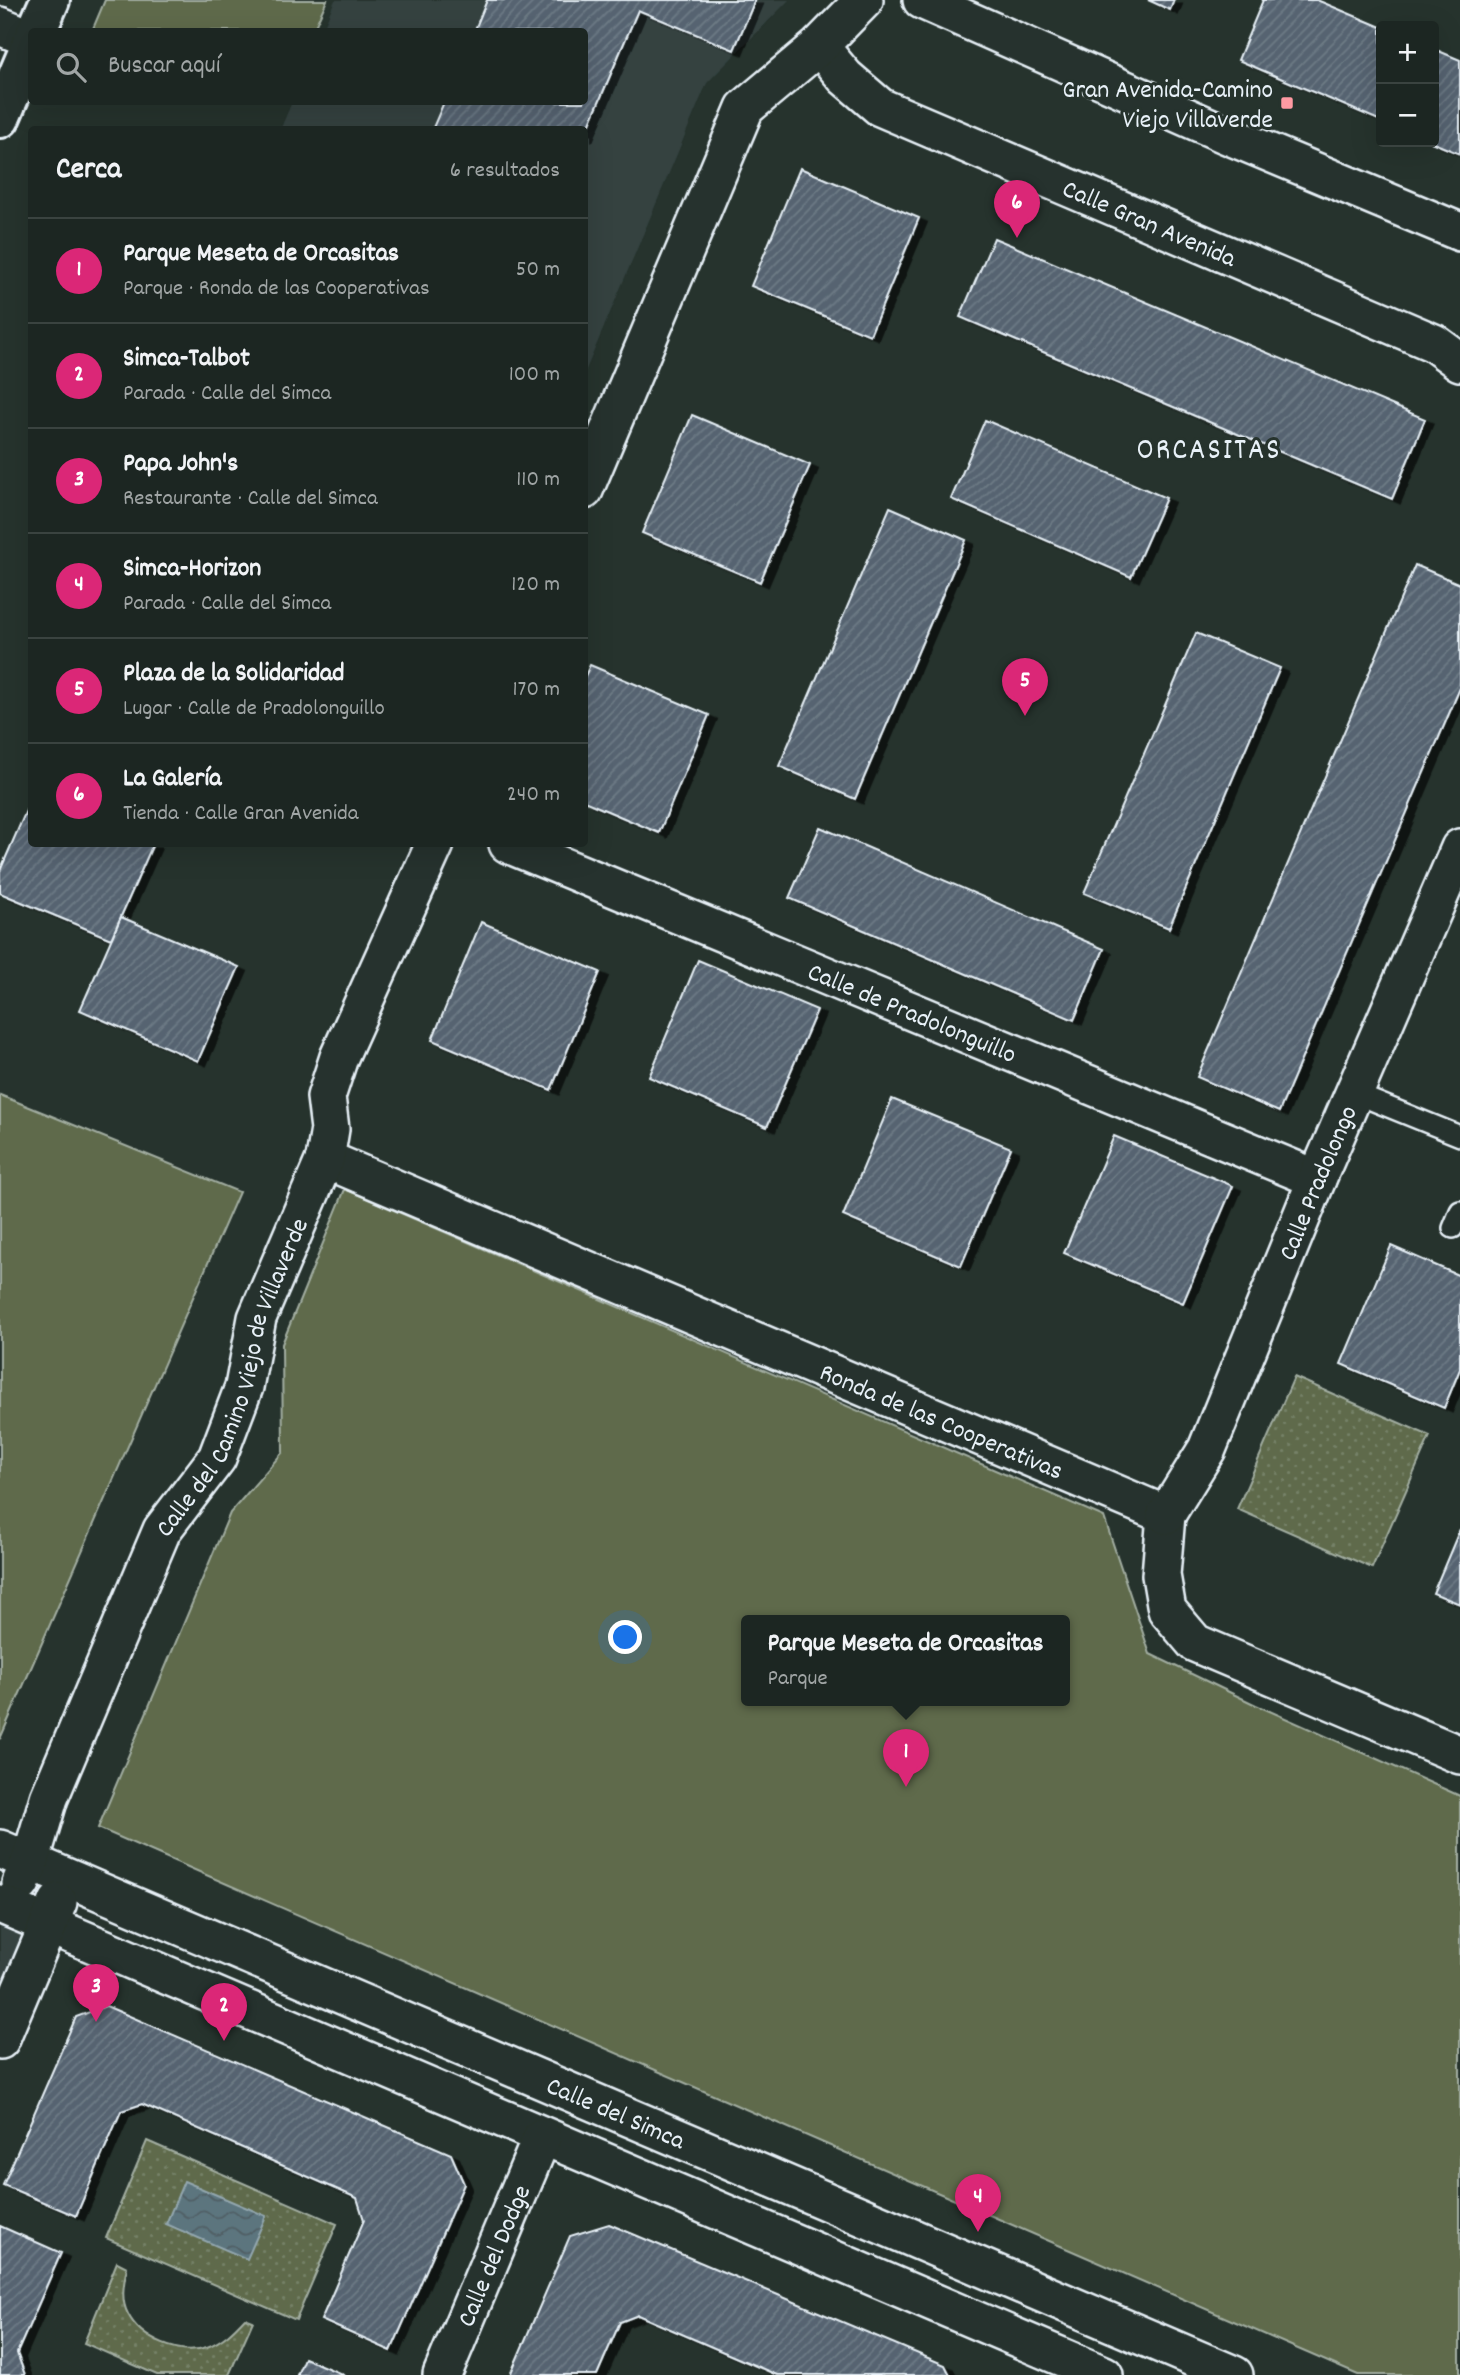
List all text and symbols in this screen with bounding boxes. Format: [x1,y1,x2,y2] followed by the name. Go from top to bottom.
[1376,21,1439,147] map controls
[1376,21,1439,84] button: +
[28,28,588,105] search box
[52,48,90,86] icon: search
[108,48,220,85] text: Buscar aquí
[1062,73,1273,140] place label: Gran Avenida-Camino Viejo Villaverde
[1376,84,1439,147] button: −
[1279,95,1295,111] marker: Gran Avenida-Camino Viejo Villaverde
[56,150,121,193] text: Cerca
[450,155,560,188] text: 6 resultados
[1056,172,1242,279] street label: Calle Gran Avenida
[994,180,1040,238] pin: 6
[123,236,399,273] text: Parque Meseta de Orcasitas
[76,254,82,287] text: 1
[516,254,560,287] text: 50 m
[123,273,430,306] text: Parque · Ronda de las Cooperativas
[123,341,250,378] text: Simca-Talbot
[74,359,84,392] text: 2
[509,359,560,392] text: 100 m
[123,378,331,411] text: Parada · Calle del Simca
[1136,431,1282,474] district label: ORCASITAS
[123,446,238,483] text: Papa John's
[74,464,84,497] text: 3
[516,464,560,497] text: 110 m
[123,483,378,516] text: Restaurante · Calle del Simca
[123,551,261,588] text: Simca-Horizon
[74,569,84,602] text: 4
[511,569,560,602] text: 120 m
[123,588,331,621] text: Parada · Calle del Simca
[123,656,345,693] text: Plaza de la Solidaridad
[1002,658,1048,716] pin: 5
[74,674,84,707] text: 5
[513,674,560,707] text: 170 m
[123,693,385,726] text: Lugar · Calle de Pradolonguillo
[123,761,221,798] text: La Galería
[73,779,85,812] text: 6
[507,779,560,812] text: 240 m
[123,798,359,831] text: Tienda · Calle Gran Avenida
[801,955,1021,1075] street label: Calle de Pradolonguillo
[1271,1100,1369,1267] street label: Calle Pradolongo
[148,1213,320,1546] street label: Calle del Camino Viejo de Villaverde
[813,1355,1068,1491] street label: Ronda de las Cooperativas
[741,1615,1070,1706] popup
[608,1620,642,1654] your location
[768,1626,1043,1663] text: Parque Meseta de Orcasitas
[768,1663,828,1696] text: Parque
[883,1729,929,1787] pin: 1
[73,1964,119,2022] pin: 3
[201,1983,247,2041] pin: 2
[540,2069,691,2161] street label: Calle del Simca
[955,2174,1001,2232] pin: 4
[449,2180,542,2333] street label: Calle del Dodge

